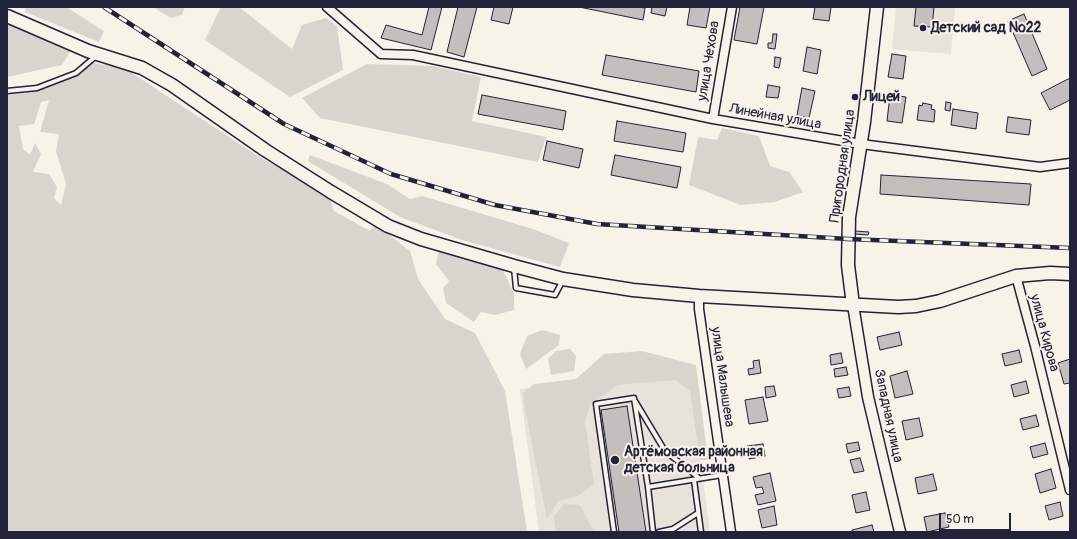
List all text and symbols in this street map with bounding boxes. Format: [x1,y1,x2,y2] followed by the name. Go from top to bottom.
[694,20,724,102] street label: улица Чехова
[931,20,1041,36] place label: Детский сад №22
[918,23,928,33] marker: Детский сад №22
[863,89,900,105] place label: Лицей
[850,92,860,102] marker: Лицей
[728,101,822,133] street label: Линейная улица
[827,108,859,224] street label: Пригородная улица
[1026,292,1062,374] street label: улица Кирова
[707,326,737,428] street label: улица Малышева
[870,368,906,464] street label: Западная улица
[624,444,763,476] place label: Артёмовская районная детская больница
[609,454,621,466] marker: Артёмовская районная детская больница
[941,505,1013,531] scale bar
[946,512,974,527] text: 50 m

